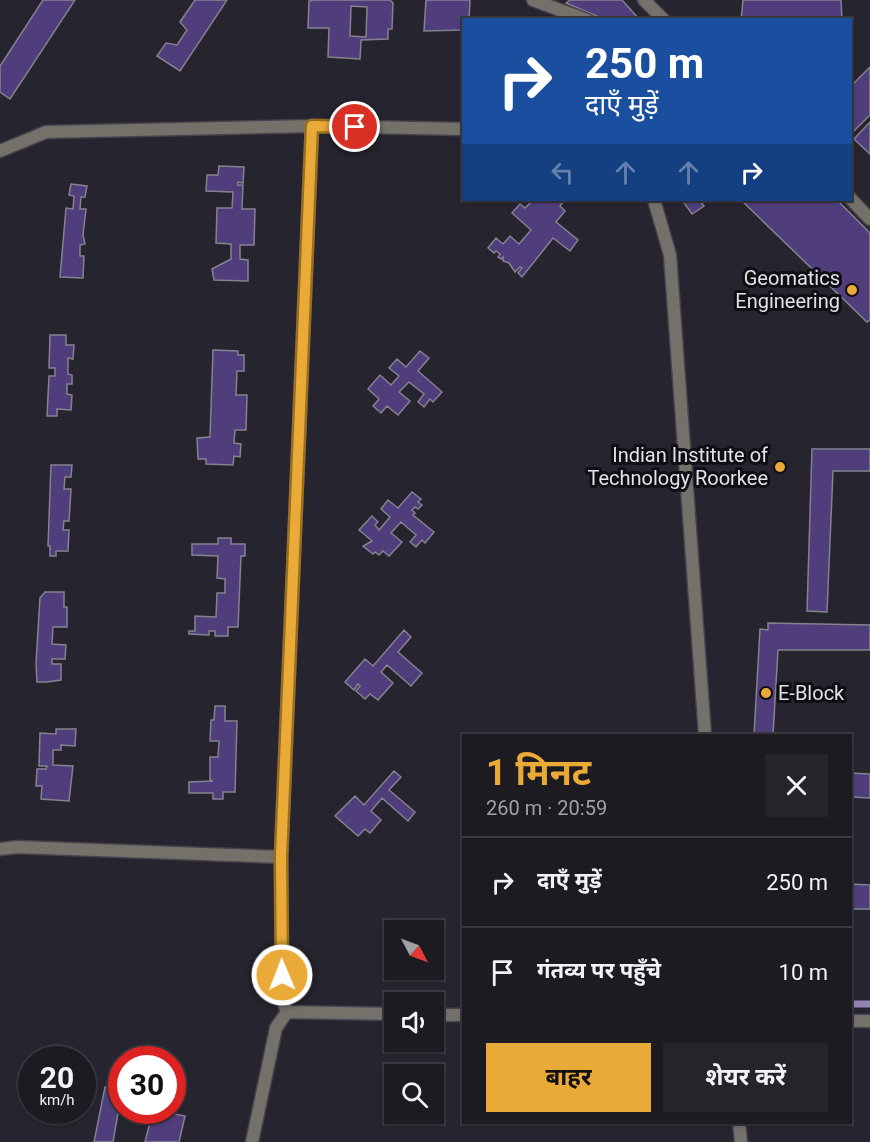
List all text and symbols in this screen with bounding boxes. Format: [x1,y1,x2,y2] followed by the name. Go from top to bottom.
[585,39,704,88] text: 250 m
[486,42,564,120] icon: right
[585,89,659,121] text: दाएँ मुड़ें
[329,101,380,152] pin
[338,110,371,143] icon: arrive
[546,156,579,189] icon: left
[609,156,642,189] icon: ahead
[672,156,705,189] icon: ahead
[735,156,768,189] icon: right
[735,266,840,313] place label: Geomatics Engineering
[845,283,859,297] marker: Geomatics Engineering
[588,443,768,490] place label: Indian Institute of Technology Roorkee
[773,460,787,474] marker: Indian Institute of Technology Roorkee
[778,681,845,705] place label: E-Block
[759,686,773,700] marker: E-Block
[486,752,591,794] text: 1 मिनट
[765,754,828,817] button: close
[486,796,607,820] text: 260 m · 20:59
[486,866,519,899] icon: right
[537,868,602,893] text: दाएँ मुड़ें
[766,870,828,895] text: 250 m
[384,920,444,980] north arrow
[384,920,444,1124] map controls
[250,943,314,1007] position arrow
[486,956,519,989] icon: arrive
[537,958,661,983] text: गंतव्य पर पहुँचे
[779,960,828,985] text: 10 m
[384,992,444,1052] button: sound
[486,1043,651,1112] button: बाहर
[663,1043,828,1112] button: शेयर करें
[108,1046,186,1124] speed limit sign: 30
[40,1060,74,1095] text: 20
[384,1064,444,1124] button: search
[39,1091,75,1109] text: km/h

